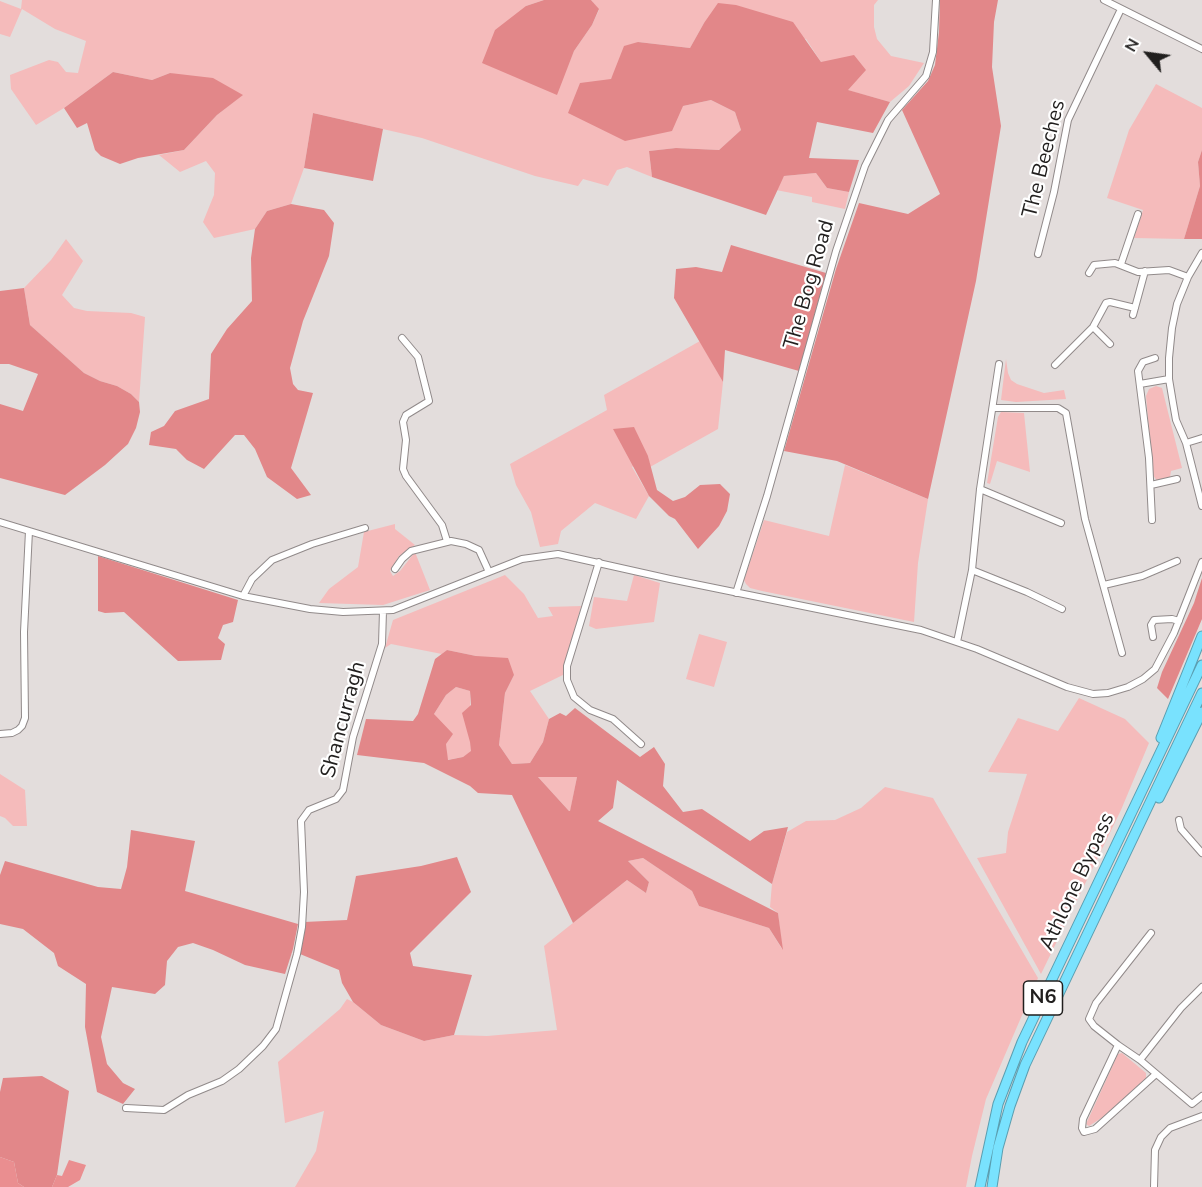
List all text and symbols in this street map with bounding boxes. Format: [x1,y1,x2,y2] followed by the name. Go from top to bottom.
[1118,24,1178,84] north arrow
[1120,35,1145,56] text: N
[1018,97,1072,221] street label: The Beeches
[779,217,841,353] street label: The Bog Road
[316,659,372,781] street label: Shancurragh
[1035,809,1121,955] street label: Athlone Bypass
[1024,981,1062,1015] road number: N6

